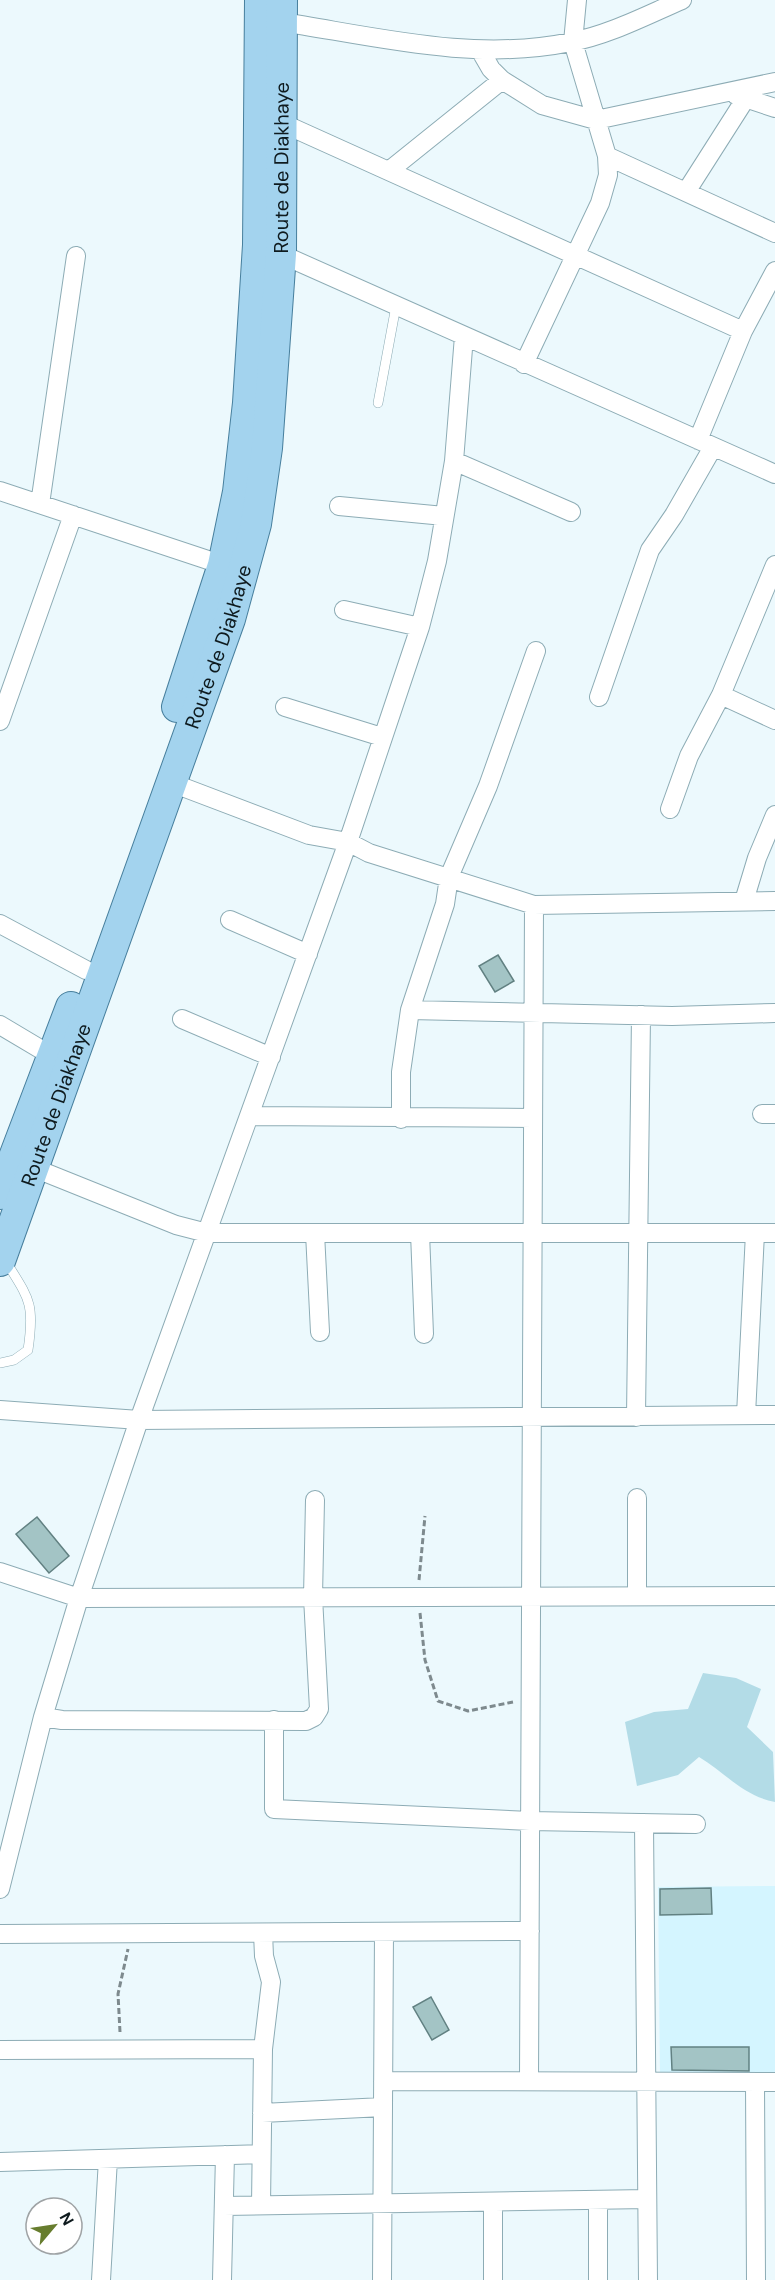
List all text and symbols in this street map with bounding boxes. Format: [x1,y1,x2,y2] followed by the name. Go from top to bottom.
[268,82,295,253] street label: Route de Diakhaye
[179,562,257,732] street label: Route de Diakhaye
[15,1020,97,1190] street label: Route de Diakhaye
[24,2196,84,2256] north arrow
[55,2209,79,2229] text: N

